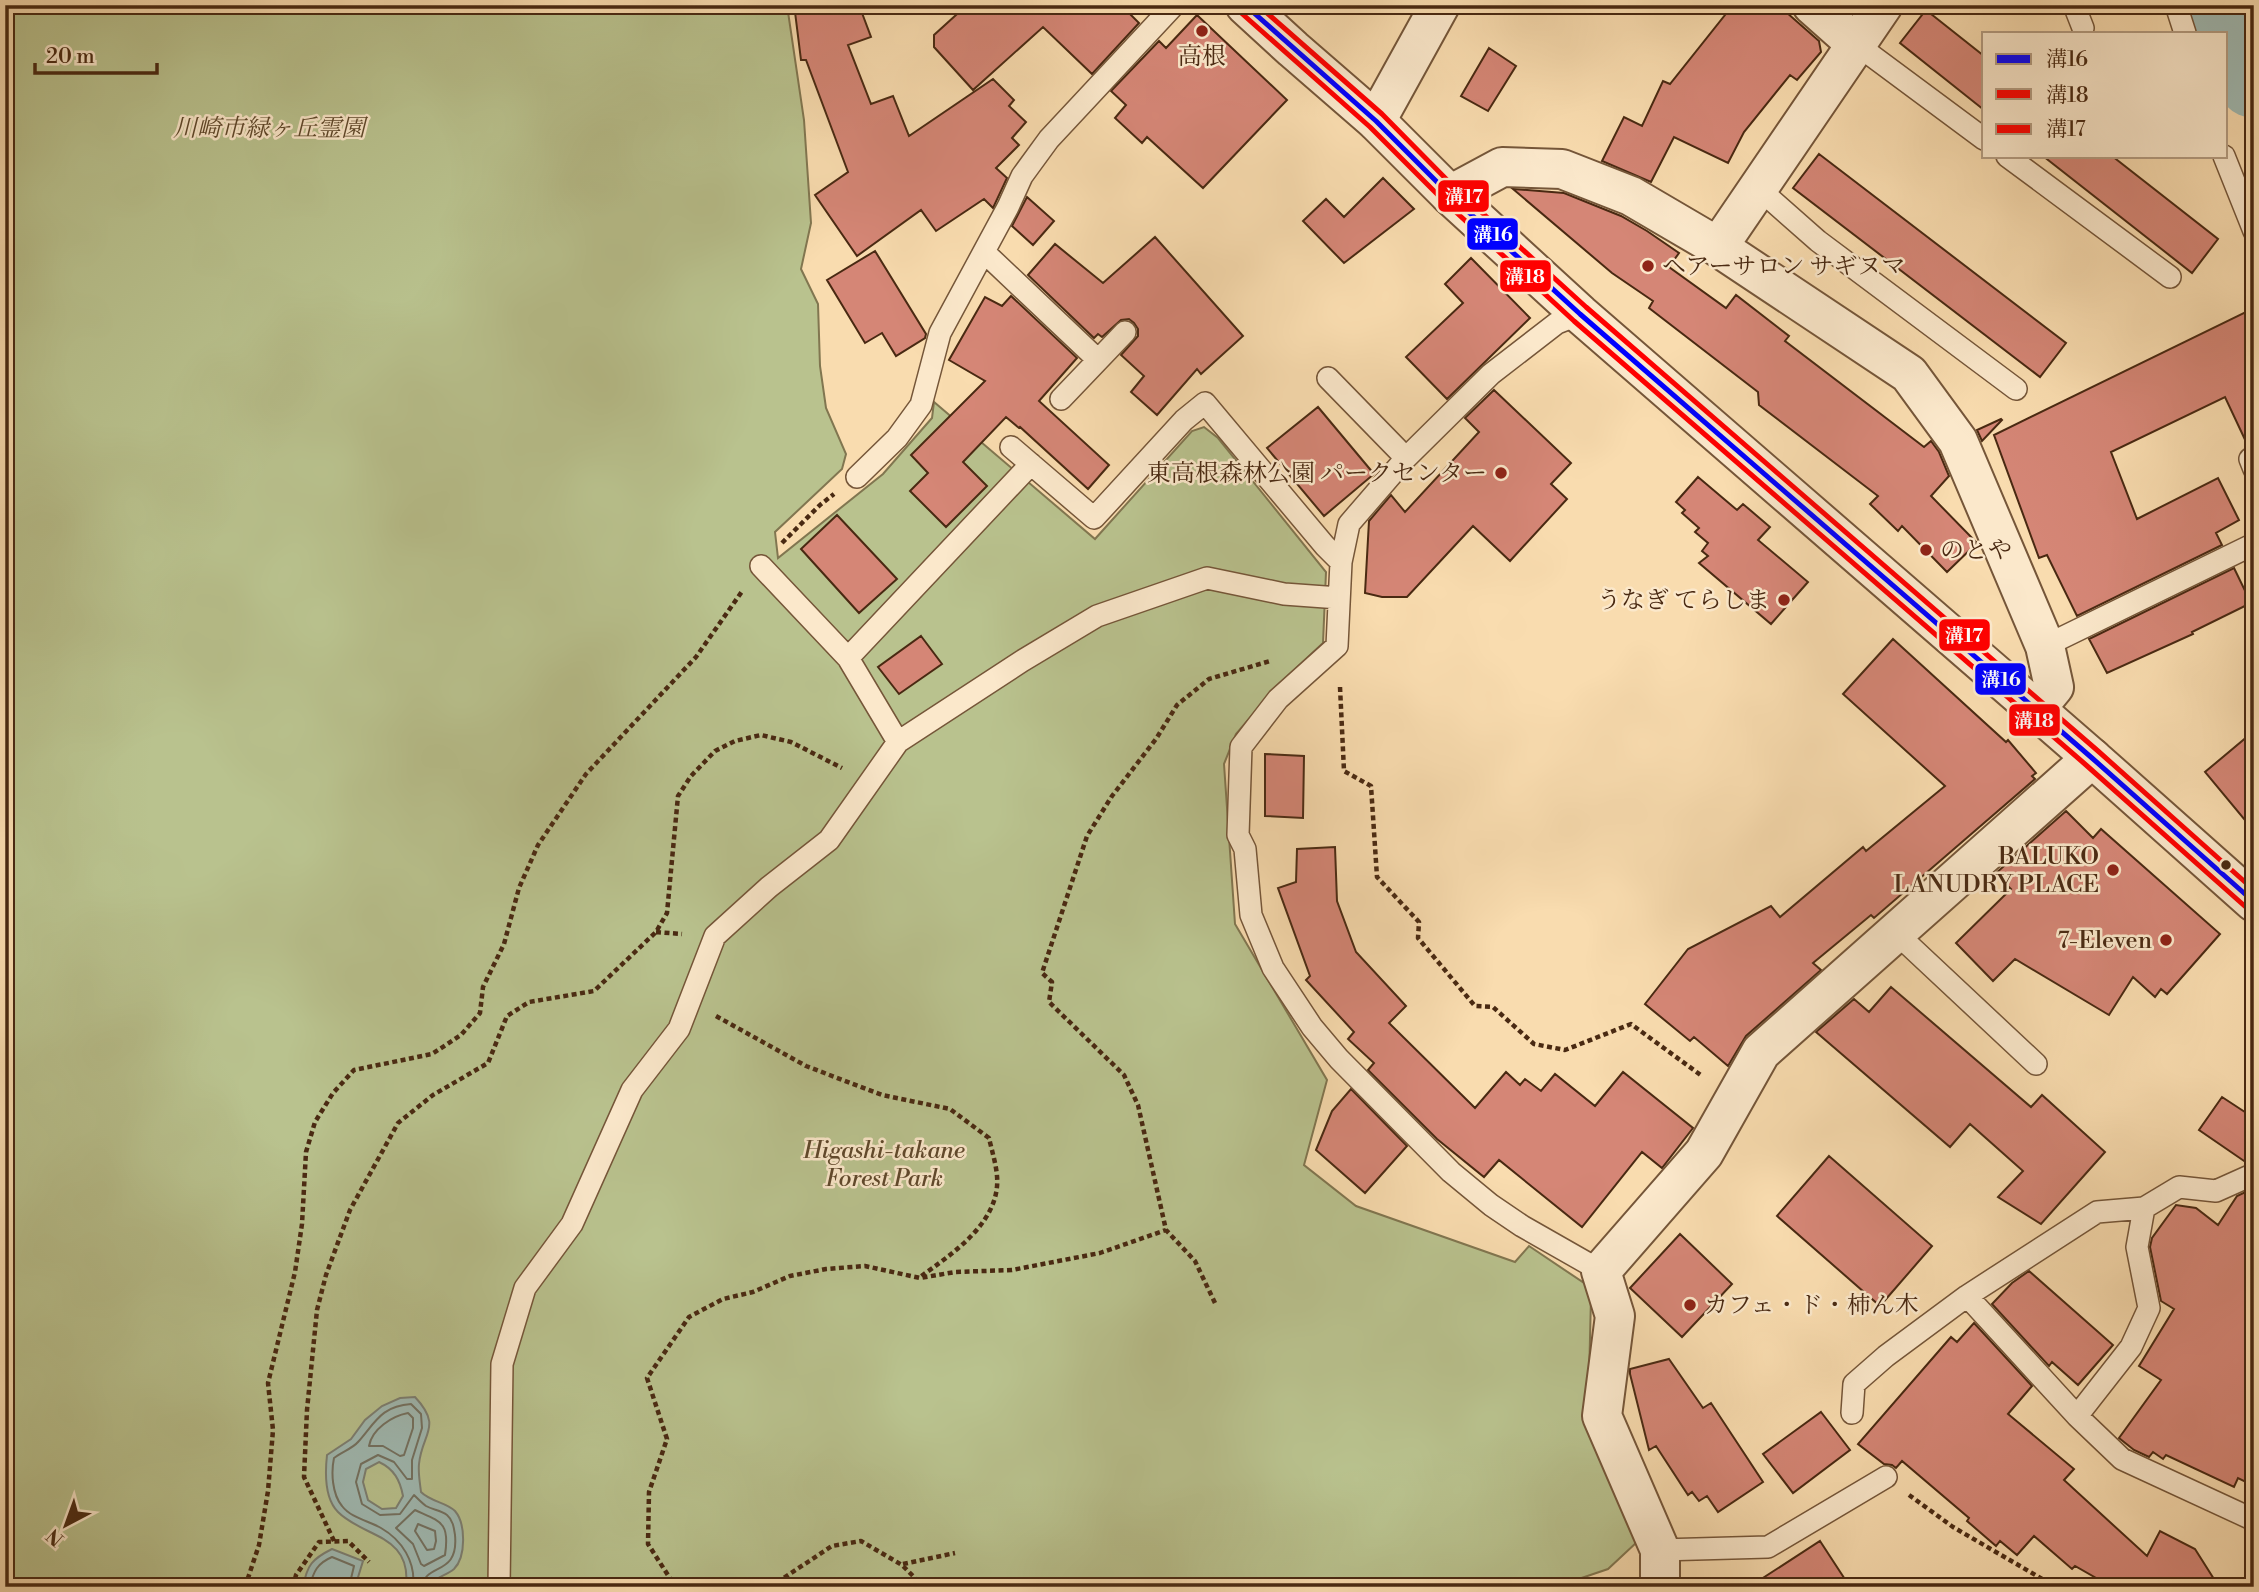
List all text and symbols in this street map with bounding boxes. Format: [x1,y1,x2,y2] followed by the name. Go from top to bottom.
[1194,23,1210,39] marker: 高根
[35,32,158,76] scale bar
[1982,32,2228,158] legend
[1178,42,1226,72] place label: 高根
[46,44,95,70] text: 20 m
[2046,47,2088,73] text: 溝16
[2046,83,2089,109] text: 溝18
[173,114,369,144] park label: 川崎市緑ヶ丘霊園
[2046,117,2086,143] text: 溝17
[1437,179,1490,213] line badge: 溝17
[1445,185,1483,209] text: 溝17
[1466,217,1519,251] line badge: 溝16
[1473,223,1513,247] text: 溝16
[1662,252,1905,282] place label: ヘアーサロン サギヌマ
[1640,258,1656,274] marker: ヘアーサロン サギヌマ
[1499,259,1552,293] line badge: 溝18
[1505,265,1545,289] text: 溝18
[1147,459,1487,489] place label: 東高根森林公園 パークセンター
[1493,465,1509,481] marker: 東高根森林公園 パークセンター
[1940,536,2012,566] place label: のとや
[1918,542,1934,558] marker: のとや
[1597,586,1770,616] place label: うなぎ てらしま
[1776,592,1792,608] marker: うなぎ てらしま
[1938,618,1991,652] line badge: 溝17
[1945,624,1983,648] text: 溝17
[1974,662,2027,696] line badge: 溝16
[1981,668,2021,692] text: 溝16
[2008,703,2061,737] line badge: 溝18
[2014,709,2054,733] text: 溝18
[1893,842,2099,900] place label: BALUKO LANUDRY PLACE
[2219,858,2233,872] unlabelled marker
[2105,862,2121,878] marker: BALUKO LANUDRY PLACE
[2057,926,2152,956] place label: 7-Eleven
[2158,932,2174,948] marker: 7-Eleven
[802,1136,965,1194] park label: Higashi-takane Forest Park
[1704,1291,1919,1321] place label: カフェ・ド・柿ん木
[1682,1297,1698,1313] marker: カフェ・ド・柿ん木
[32,1490,102,1560] north arrow
[42,1523,69,1551] text: N

